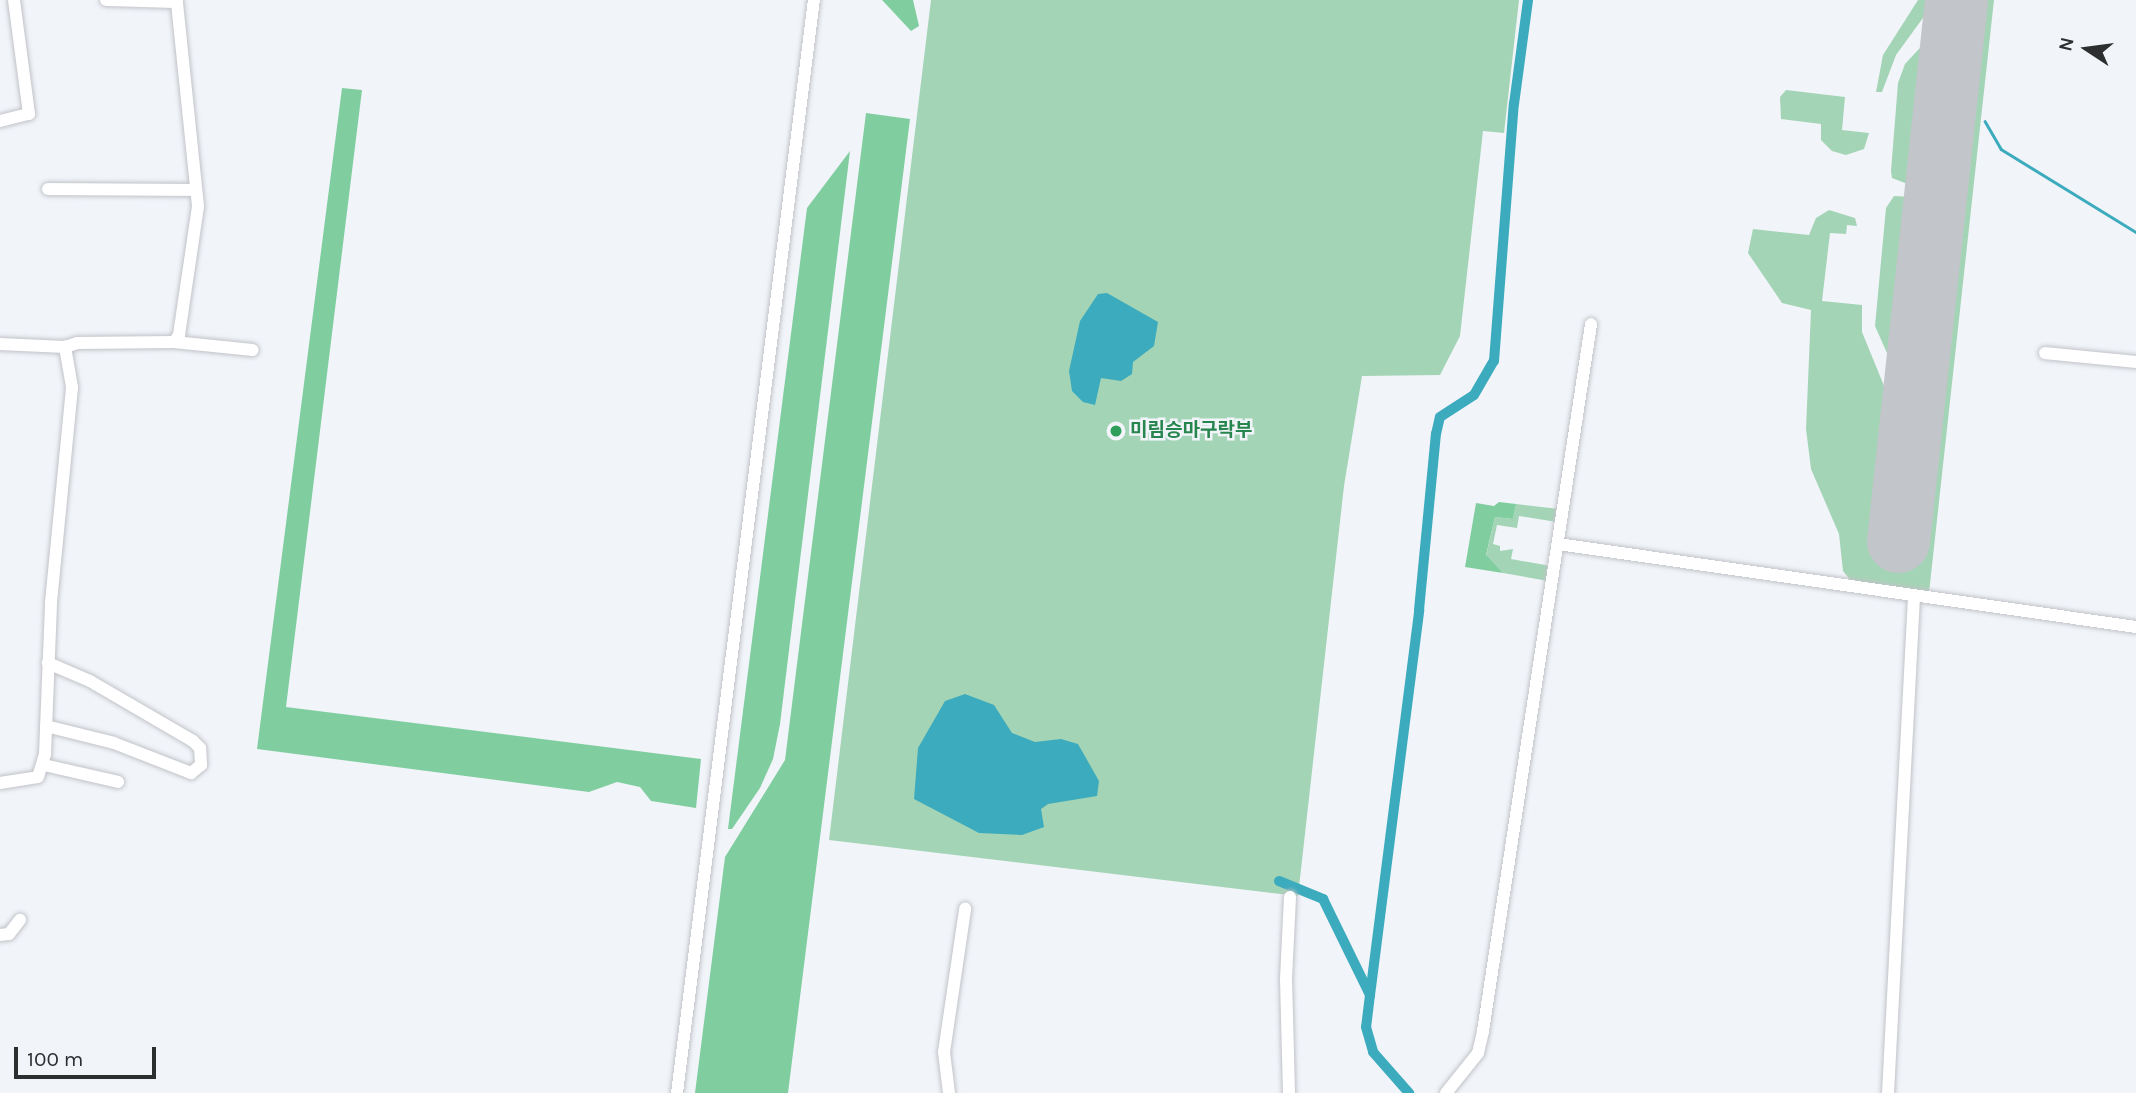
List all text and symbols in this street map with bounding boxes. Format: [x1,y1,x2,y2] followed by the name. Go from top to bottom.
[2052,14,2122,84] north arrow
[2054,35,2079,53] text: N
[1130,420,1252,442] place label: 미림승마구락부
[1108,423,1124,439] marker: 미림승마구락부
[18,1034,159,1078] scale bar
[27,1047,84,1071] text: 100 m

